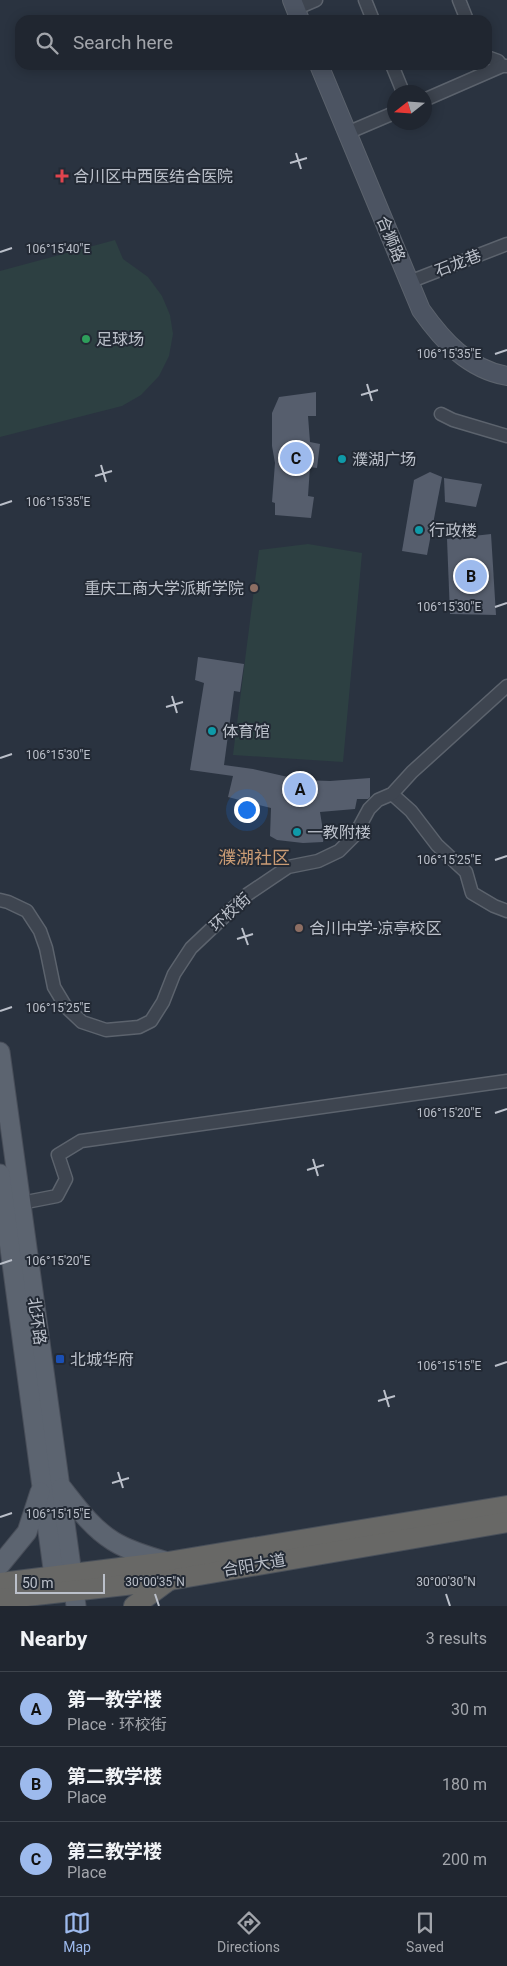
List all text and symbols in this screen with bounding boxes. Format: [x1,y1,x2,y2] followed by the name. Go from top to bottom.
[15,15,492,70] search box
[33,29,61,57] icon: search
[73,31,173,54] text: Search here
[387,85,432,130] north arrow
[73,167,233,186] place label: 合川区中西医结合医院
[55,169,69,183] marker: 合川区中西医结合医院
[373,213,409,265] street label: 合狮路
[26,242,90,256] text: 106°15'40"E
[432,246,484,280] street label: 石龙巷
[96,330,144,349] place label: 足球场
[80,333,92,345] marker: 足球场
[417,347,481,361] text: 106°15'35"E
[280,439,312,477] pin: C
[352,450,416,469] place label: 濮湖广场
[336,453,348,465] marker: 濮湖广场
[26,495,90,509] text: 106°15'35"E
[429,521,477,540] place label: 行政楼
[413,524,425,536] marker: 行政楼
[455,557,487,595] pin: B
[84,579,244,598] place label: 重庆工商大学派斯学院
[248,582,260,594] marker: 重庆工商大学派斯学院
[417,600,481,614] text: 106°15'30"E
[222,722,270,741] place label: 体育馆
[206,725,218,737] marker: 体育馆
[26,748,90,762] text: 106°15'30"E
[284,770,316,808] pin: A
[234,797,260,823] your location
[307,823,371,842] place label: 一教附楼
[291,826,303,838] marker: 一教附楼
[218,847,290,868] district label: 濮湖社区
[417,853,481,867] text: 106°15'25"E
[206,889,254,935] street label: 环校街
[309,919,441,938] place label: 合川中学-凉亭校区
[293,922,305,934] marker: 合川中学-凉亭校区
[26,1001,90,1015] text: 106°15'25"E
[417,1106,481,1120] text: 106°15'20"E
[26,1254,90,1268] text: 106°15'20"E
[24,1296,50,1346] street label: 北环路
[70,1350,134,1369] place label: 北城华府
[54,1353,66,1365] marker: 北城华府
[417,1359,481,1373] text: 106°15'15"E
[26,1507,90,1521] text: 106°15'15"E
[221,1550,287,1580] street label: 合阳大道
[15,1571,105,1594] scale bar
[22,1575,54,1591] text: 50 m
[125,1575,185,1589] text: 30°00'35"N
[416,1575,476,1589] text: 30°00'30"N
[20,1627,87,1651] text: Nearby
[426,1629,487,1648] text: 3 results
[67,1688,162,1711] text: 第一教学楼
[31,1700,41,1719] text: A
[451,1700,487,1719] text: 30 m
[67,1715,167,1734] text: Place · 环校街
[67,1765,162,1788] text: 第二教学楼
[31,1775,41,1794] text: B
[442,1775,487,1794] text: 180 m
[67,1788,107,1807] text: Place
[67,1840,162,1863] text: 第三教学楼
[31,1850,41,1869] text: C
[442,1850,487,1869] text: 200 m
[67,1863,107,1882] text: Place
[63,1909,91,1955] tab: Map
[217,1909,280,1955] tab: Directions
[406,1909,444,1955] tab: Saved

